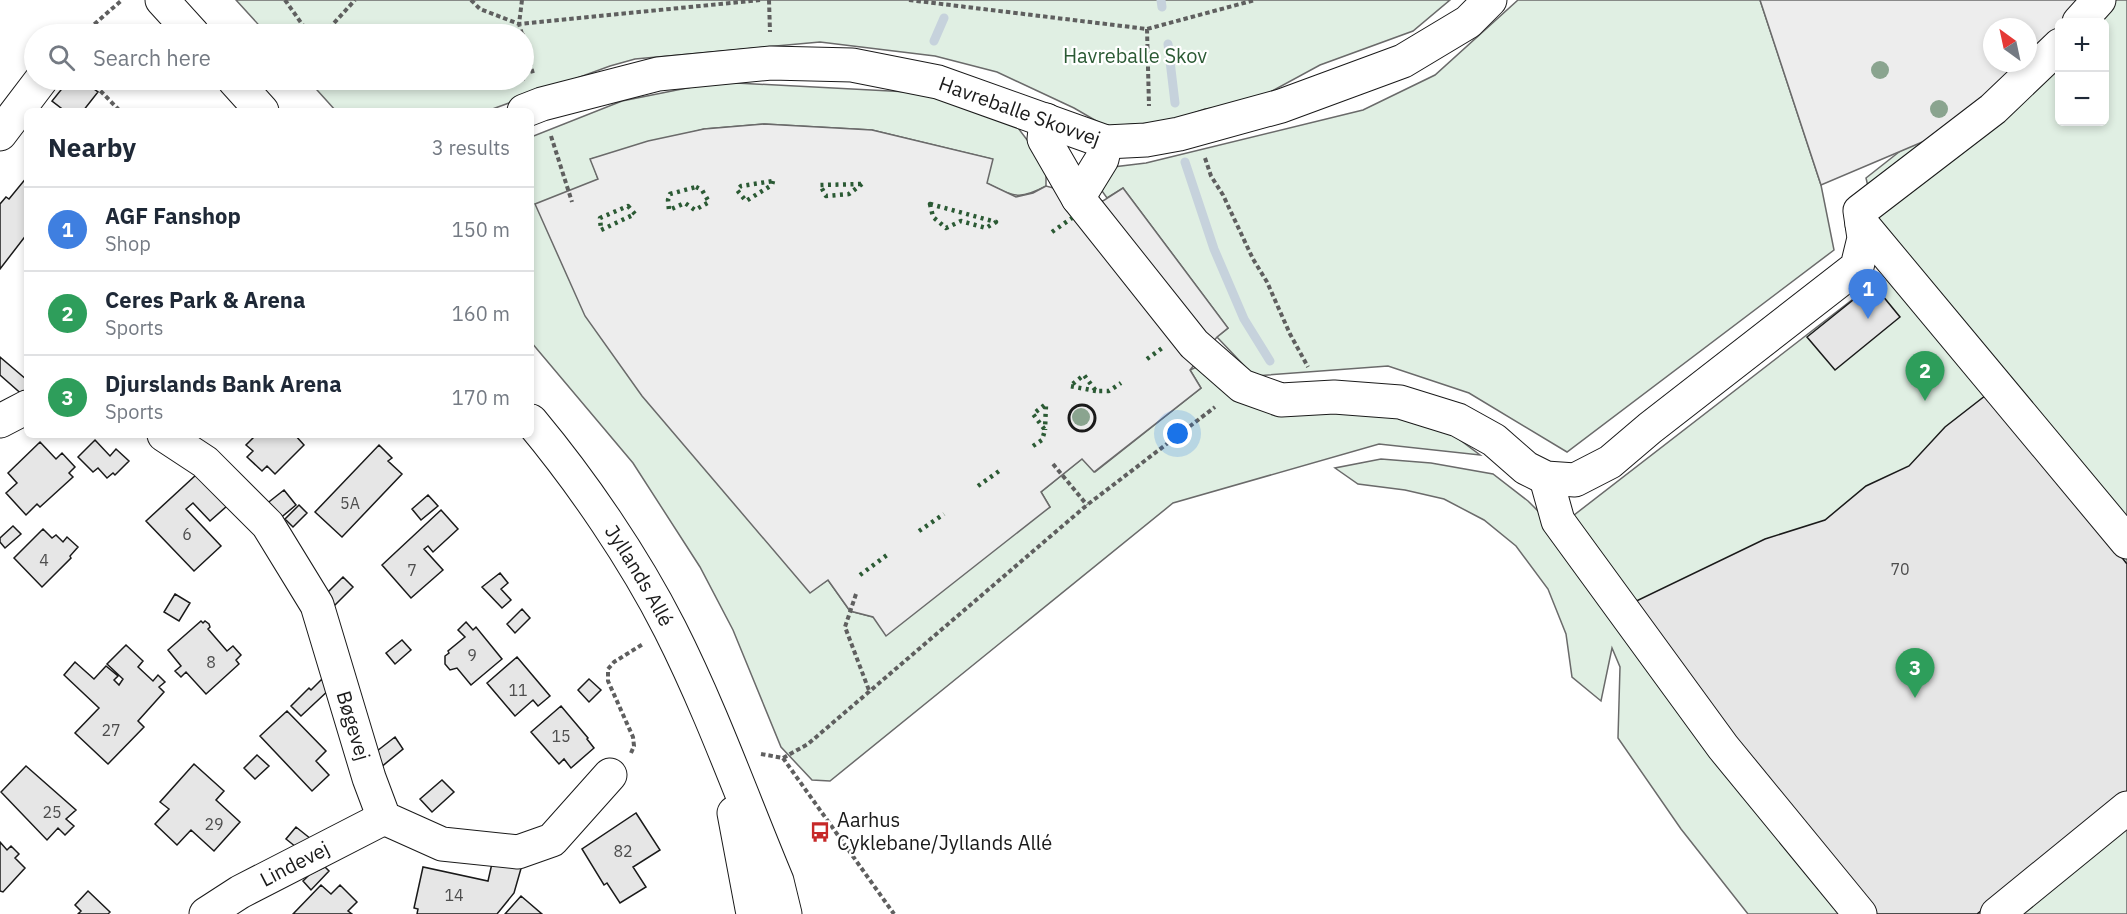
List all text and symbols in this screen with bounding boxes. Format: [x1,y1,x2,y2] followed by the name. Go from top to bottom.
[1983,18,2037,72] north arrow
[2055,18,2109,126] map controls
[2055,18,2109,72] button: +
[24,24,534,90] search box
[45,41,78,74] icon: search
[1063,42,1207,69] park label: Havreballe Skov
[93,43,211,72] text: Search here
[935,69,1104,152] street label: Havreballe Skovvej
[2055,72,2109,126] button: −
[48,130,136,164] text: Nearby
[432,134,510,161] text: 3 results
[105,201,241,230] text: AGF Fanshop
[62,216,74,243] text: 1
[452,216,510,243] text: 150 m
[105,230,151,257] text: Shop
[1848,270,1888,319] pin: 1
[105,285,305,314] text: Ceres Park & Arena
[62,300,74,327] text: 2
[452,300,510,327] text: 160 m
[105,314,164,341] text: Sports
[1906,352,1944,401] pin: 2
[105,369,342,398] text: Djurslands Bank Arena
[62,384,74,411] text: 3
[452,384,510,411] text: 170 m
[105,398,164,425] text: Sports
[1163,419,1192,448] your location
[340,493,360,513] house number: 5A
[599,519,680,631] street label: Jyllands Allé
[182,524,192,544] house number: 6
[39,550,49,570] house number: 4
[1890,559,1910,579] house number: 70
[407,560,417,580] house number: 7
[467,645,477,665] house number: 9
[1896,648,1934,698] pin: 3
[206,652,216,672] house number: 8
[508,680,528,700] house number: 11
[331,687,377,764] street label: Bøgevej
[101,720,121,740] house number: 27
[551,726,571,746] house number: 15
[42,802,62,822] house number: 25
[837,806,1052,856] place label: Aarhus Cyklebane/Jyllands Allé
[204,814,224,834] house number: 29
[808,820,832,844] bus stop icon: Aarhus Cyklebane/Jyllands Allé
[255,834,334,892] street label: Lindevej
[613,841,633,861] house number: 82
[444,885,464,905] house number: 14

